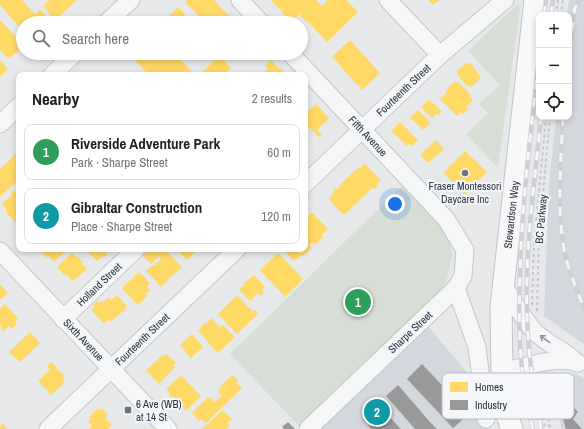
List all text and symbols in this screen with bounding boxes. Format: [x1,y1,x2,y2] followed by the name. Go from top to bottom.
[536,12,572,120] map controls
[536,12,572,48] button: +
[16,16,308,60] search box
[30,27,52,49] icon: search
[62,28,129,49] text: Search here
[536,48,572,84] button: −
[373,60,434,119] street label: Fourteenth Street
[536,84,572,120] button: locate
[32,87,79,110] text: Nearby
[252,90,292,107] text: 2 results
[346,113,391,159] street label: Fifth Avenue
[71,133,220,154] text: Riverside Adventure Park
[43,144,49,161] text: 1
[267,144,291,161] text: 60 m
[71,154,168,171] text: Park · Sharpe Street
[460,168,470,178] marker: Fraser Montessori Daycare Inc
[428,179,502,206] place label: Fraser Montessori Daycare Inc
[501,180,522,249] street label: Stewardson Way
[532,193,550,244] street label: BC Parkway
[385,194,405,214] your location
[71,197,202,218] text: Gibraltar Construction
[43,208,49,225] text: 2
[261,208,291,225] text: 120 m
[71,218,172,235] text: Place · Sharpe Street
[74,259,125,309] street label: Holland Street
[345,287,371,317] pin: 1
[385,308,435,356] street label: Sharpe Street
[112,310,173,369] street label: Fourteenth Street
[60,316,107,364] street label: Sixth Avenue
[539,335,550,343] one-way arrow
[442,373,574,419] legend
[475,380,504,394] text: Homes
[136,397,181,424] place label: 6 Ave (WB) at 14 St
[364,397,390,427] pin: 2
[475,398,508,412] text: Industry
[123,405,133,415] marker: 6 Ave (WB) at 14 St

